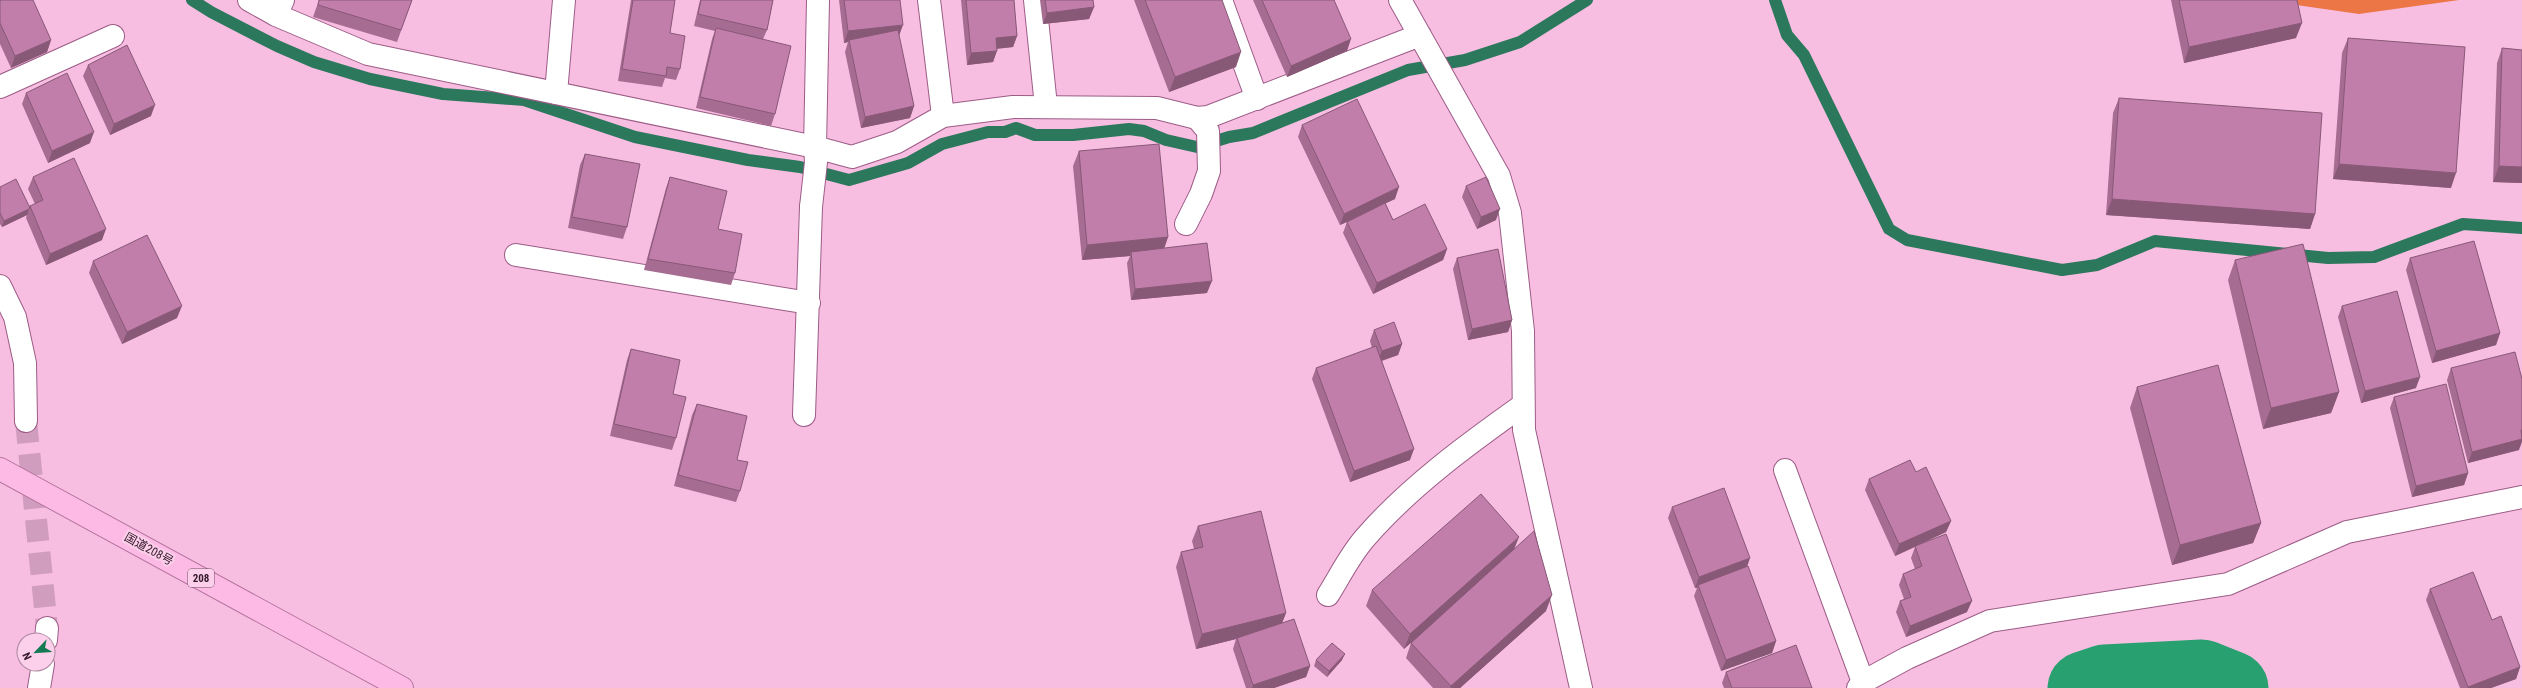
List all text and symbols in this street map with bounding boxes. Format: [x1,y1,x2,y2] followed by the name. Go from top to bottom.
[122,530,176,568] street label: 国道208号
[188,569,214,587] road number: 208
[16,632,56,672] north arrow
[20,650,35,662] text: N

